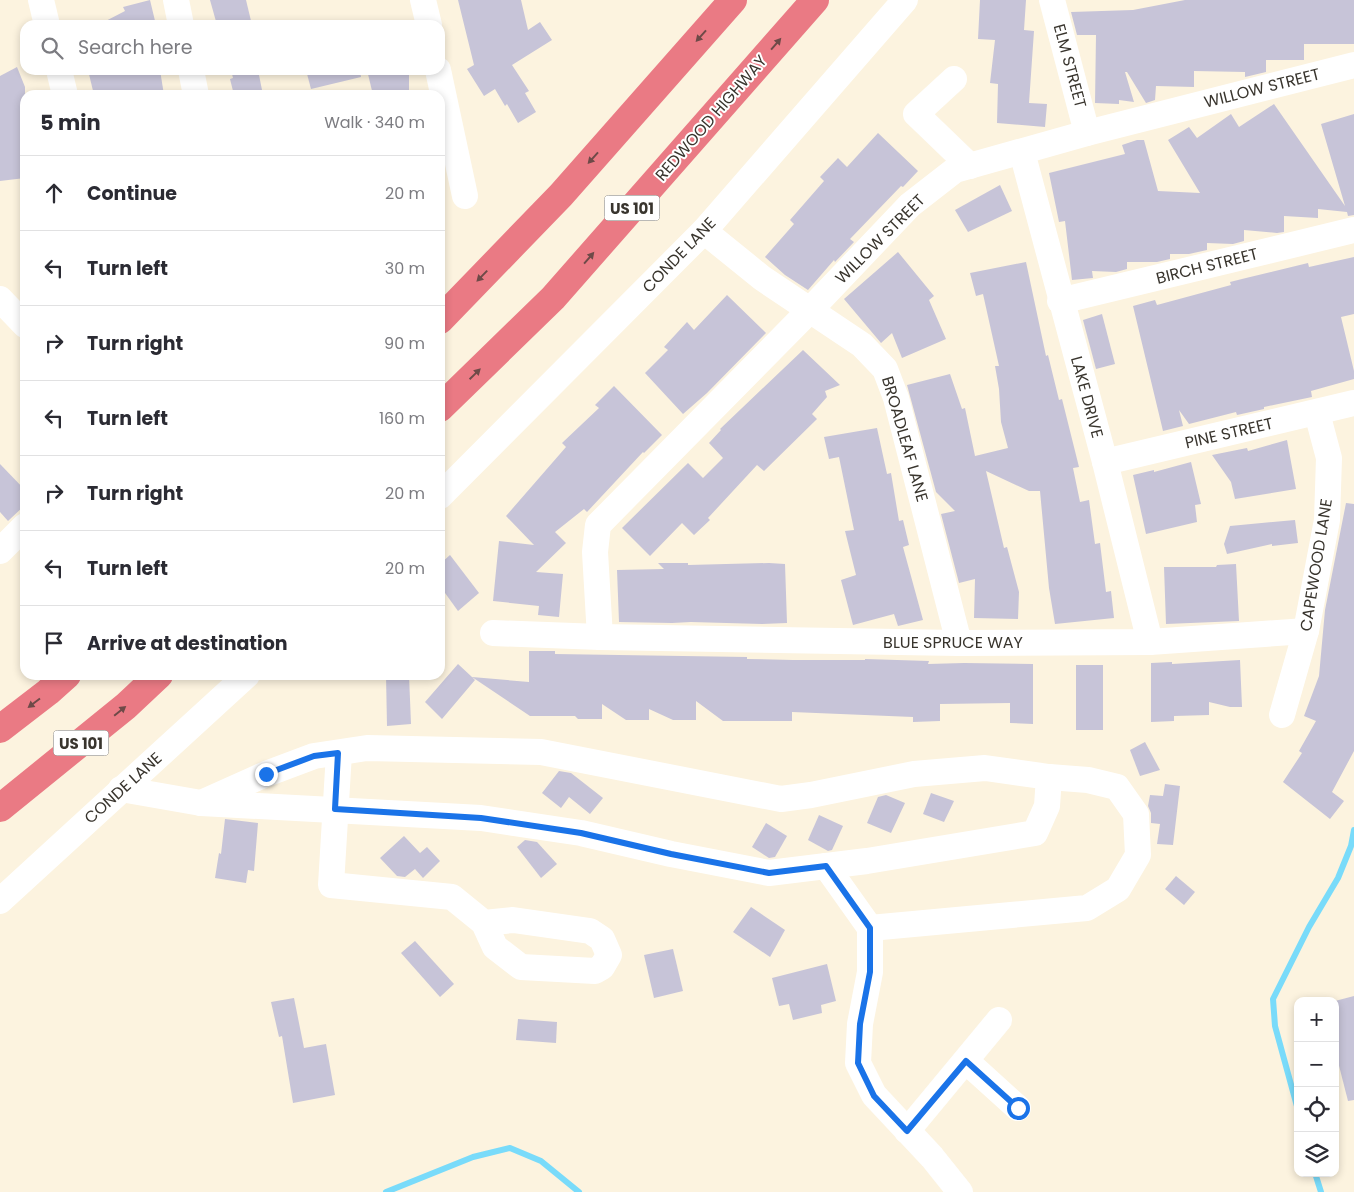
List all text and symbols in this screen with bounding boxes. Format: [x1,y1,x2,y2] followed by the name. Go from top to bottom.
[20,20,445,75] search box
[1048,21,1092,111] street label: ELM STREET
[695,30,707,42] one-way arrow
[38,34,66,62] icon: search
[78,34,192,61] text: Search here
[771,37,782,50] one-way arrow
[650,50,773,186] street label: REDWOOD HIGHWAY
[1202,62,1323,114] street label: WILLOW STREET
[40,108,101,137] text: 5 min
[324,111,425,134] text: Walk · 340 m
[587,152,599,164] one-way arrow
[40,179,68,207] icon: ahead
[87,180,177,207] text: Continue
[385,182,425,205] text: 20 m
[830,189,930,289] street label: WILLOW STREET
[604,196,660,220] road number: US 101
[637,212,721,298] street label: CONDE LANE
[1154,242,1261,290] street label: BIRCH STREET
[583,252,594,265] one-way arrow
[40,254,68,282] icon: left
[87,255,168,282] text: Turn left
[385,257,425,280] text: 30 m
[476,270,488,282] one-way arrow
[40,329,68,357] icon: right
[87,330,183,357] text: Turn right
[384,332,425,355] text: 90 m
[1065,354,1109,440] street label: LAKE DRIVE
[469,368,481,380] one-way arrow
[876,374,934,504] street label: BROADLEAF LANE
[40,404,68,432] icon: left
[87,405,168,432] text: Turn left
[379,407,425,430] text: 160 m
[1183,412,1276,454] street label: PINE STREET
[40,479,68,507] icon: right
[87,480,183,507] text: Turn right
[385,482,425,505] text: 20 m
[1294,497,1338,633] street label: CAPEWOOD LANE
[40,554,68,582] icon: left
[87,555,168,582] text: Turn left
[385,557,425,580] text: 20 m
[40,629,68,657] icon: arrive
[87,630,288,657] text: Arrive at destination
[883,631,1024,654] street label: BLUE SPRUCE WAY
[28,697,41,708] one-way arrow
[113,706,126,717] one-way arrow
[54,730,108,756] road number: US 101
[79,747,167,829] street label: CONDE LANE
[255,763,278,786] route end
[1294,997,1339,1177] map controls
[1294,997,1339,1042] button: +
[1294,1042,1339,1087] button: −
[1294,1087,1339,1132] button: locate
[1007,1097,1030,1120] route start
[1294,1132,1339,1177] button: layers

